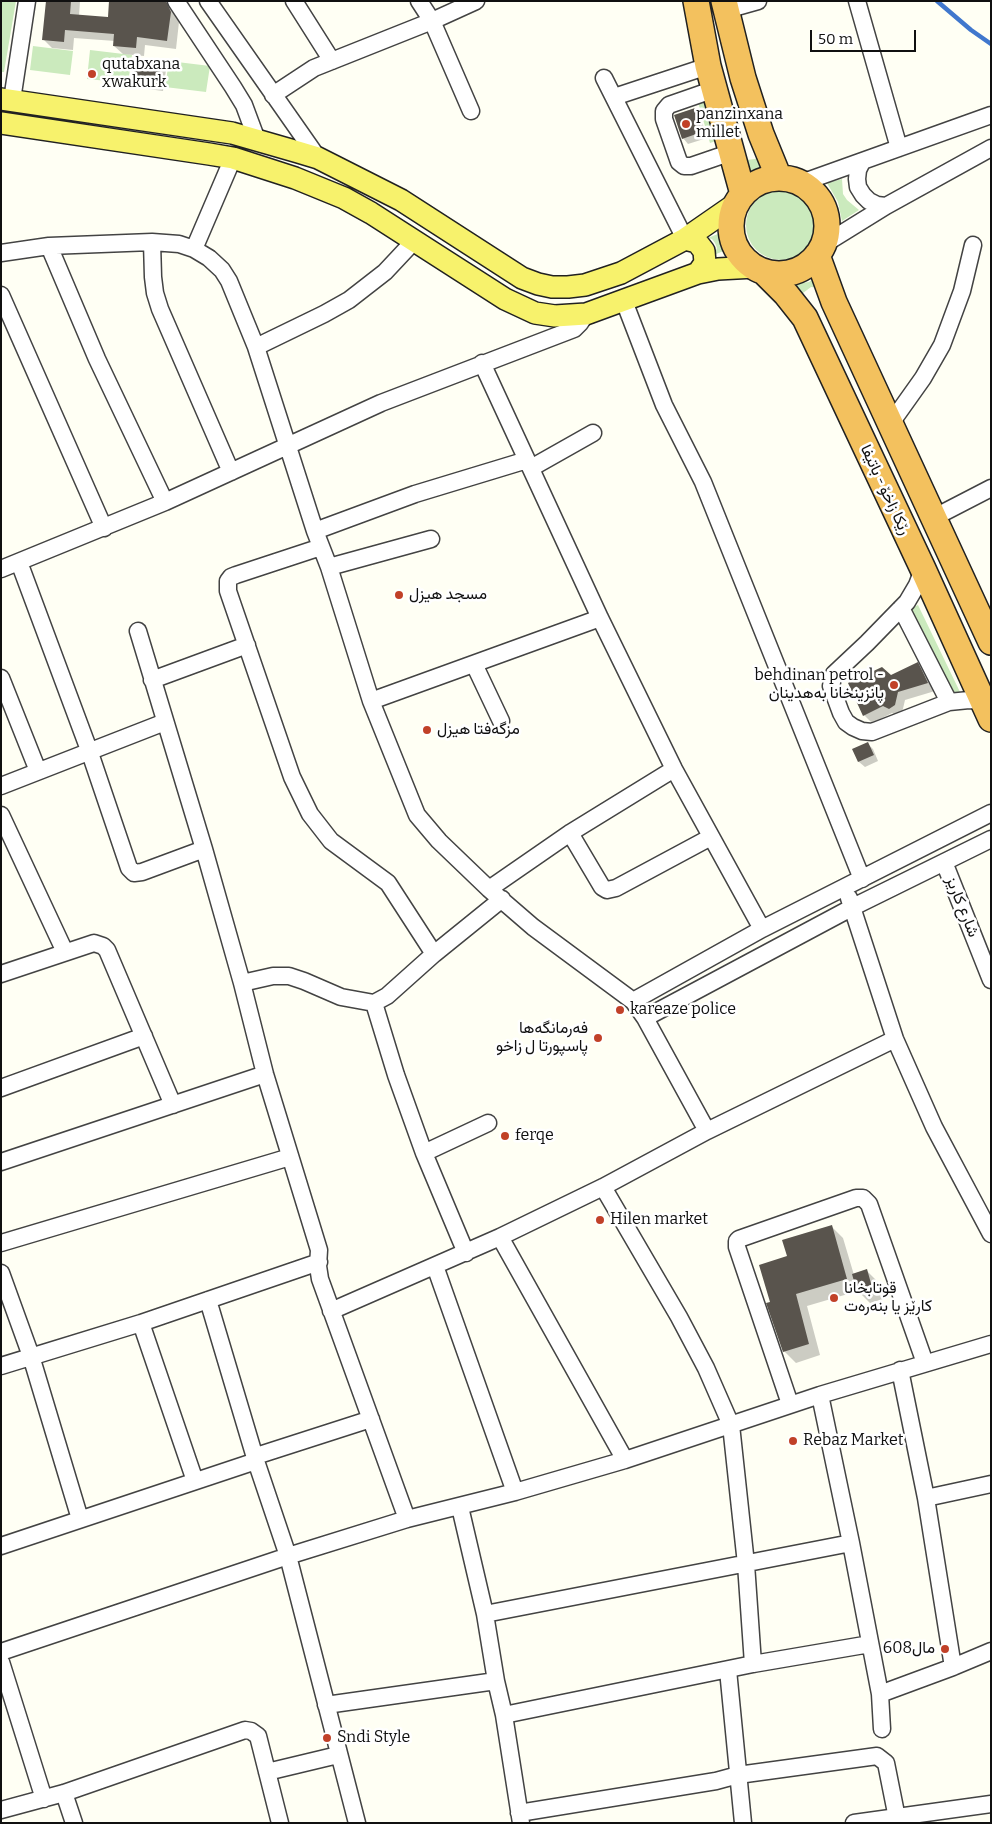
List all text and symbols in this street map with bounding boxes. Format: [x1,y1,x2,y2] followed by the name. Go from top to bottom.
[812,20,918,52] scale bar
[818,30,853,48] text: 50 m
[102,55,180,93] place label: qutabxana xwakurk
[86,68,98,80] marker: qutabxana xwakurk
[696,105,783,143] place label: panzinxana millet
[680,118,692,130] marker: panzinxana millet
[856,442,914,538] street label: رێکا زاخۆ - باتیفا
[409,585,487,605] place label: مسجد هيزل
[393,589,405,601] marker: مسجد هيزل
[754,666,884,704] place label: behdinan petrol - پانزینخانا بەهدینان
[888,679,900,691] marker: behdinan petrol - پانزینخانا بەهدینان
[437,720,520,740] place label: مزگەفتا هیزل
[421,724,433,736] marker: مزگەفتا هیزل
[941,874,983,940] street label: شارع كاريز
[630,1000,736,1020] place label: kareaze police
[614,1004,626,1016] marker: kareaze police
[496,1019,588,1057] place label: فەرمانگەها پاسپورتا ل زاخو
[592,1032,604,1044] marker: فەرمانگەها پاسپورتا ل زاخو
[515,1126,554,1146] place label: ferqe
[499,1130,511,1142] marker: ferqe
[610,1210,708,1230] place label: Hilen market
[594,1214,606,1226] marker: Hilen market
[844,1279,932,1317] place label: قوتابخانا کارێز یا بنەرەت
[828,1292,840,1304] marker: قوتابخانا کارێز یا بنەرەت
[803,1431,903,1451] place label: Rebaz Market
[787,1435,799,1447] marker: Rebaz Market
[883,1639,935,1659] place label: مال608
[939,1643,951,1655] marker: مال608
[337,1728,410,1748] place label: Sndi Style
[321,1732,333,1744] marker: Sndi Style

